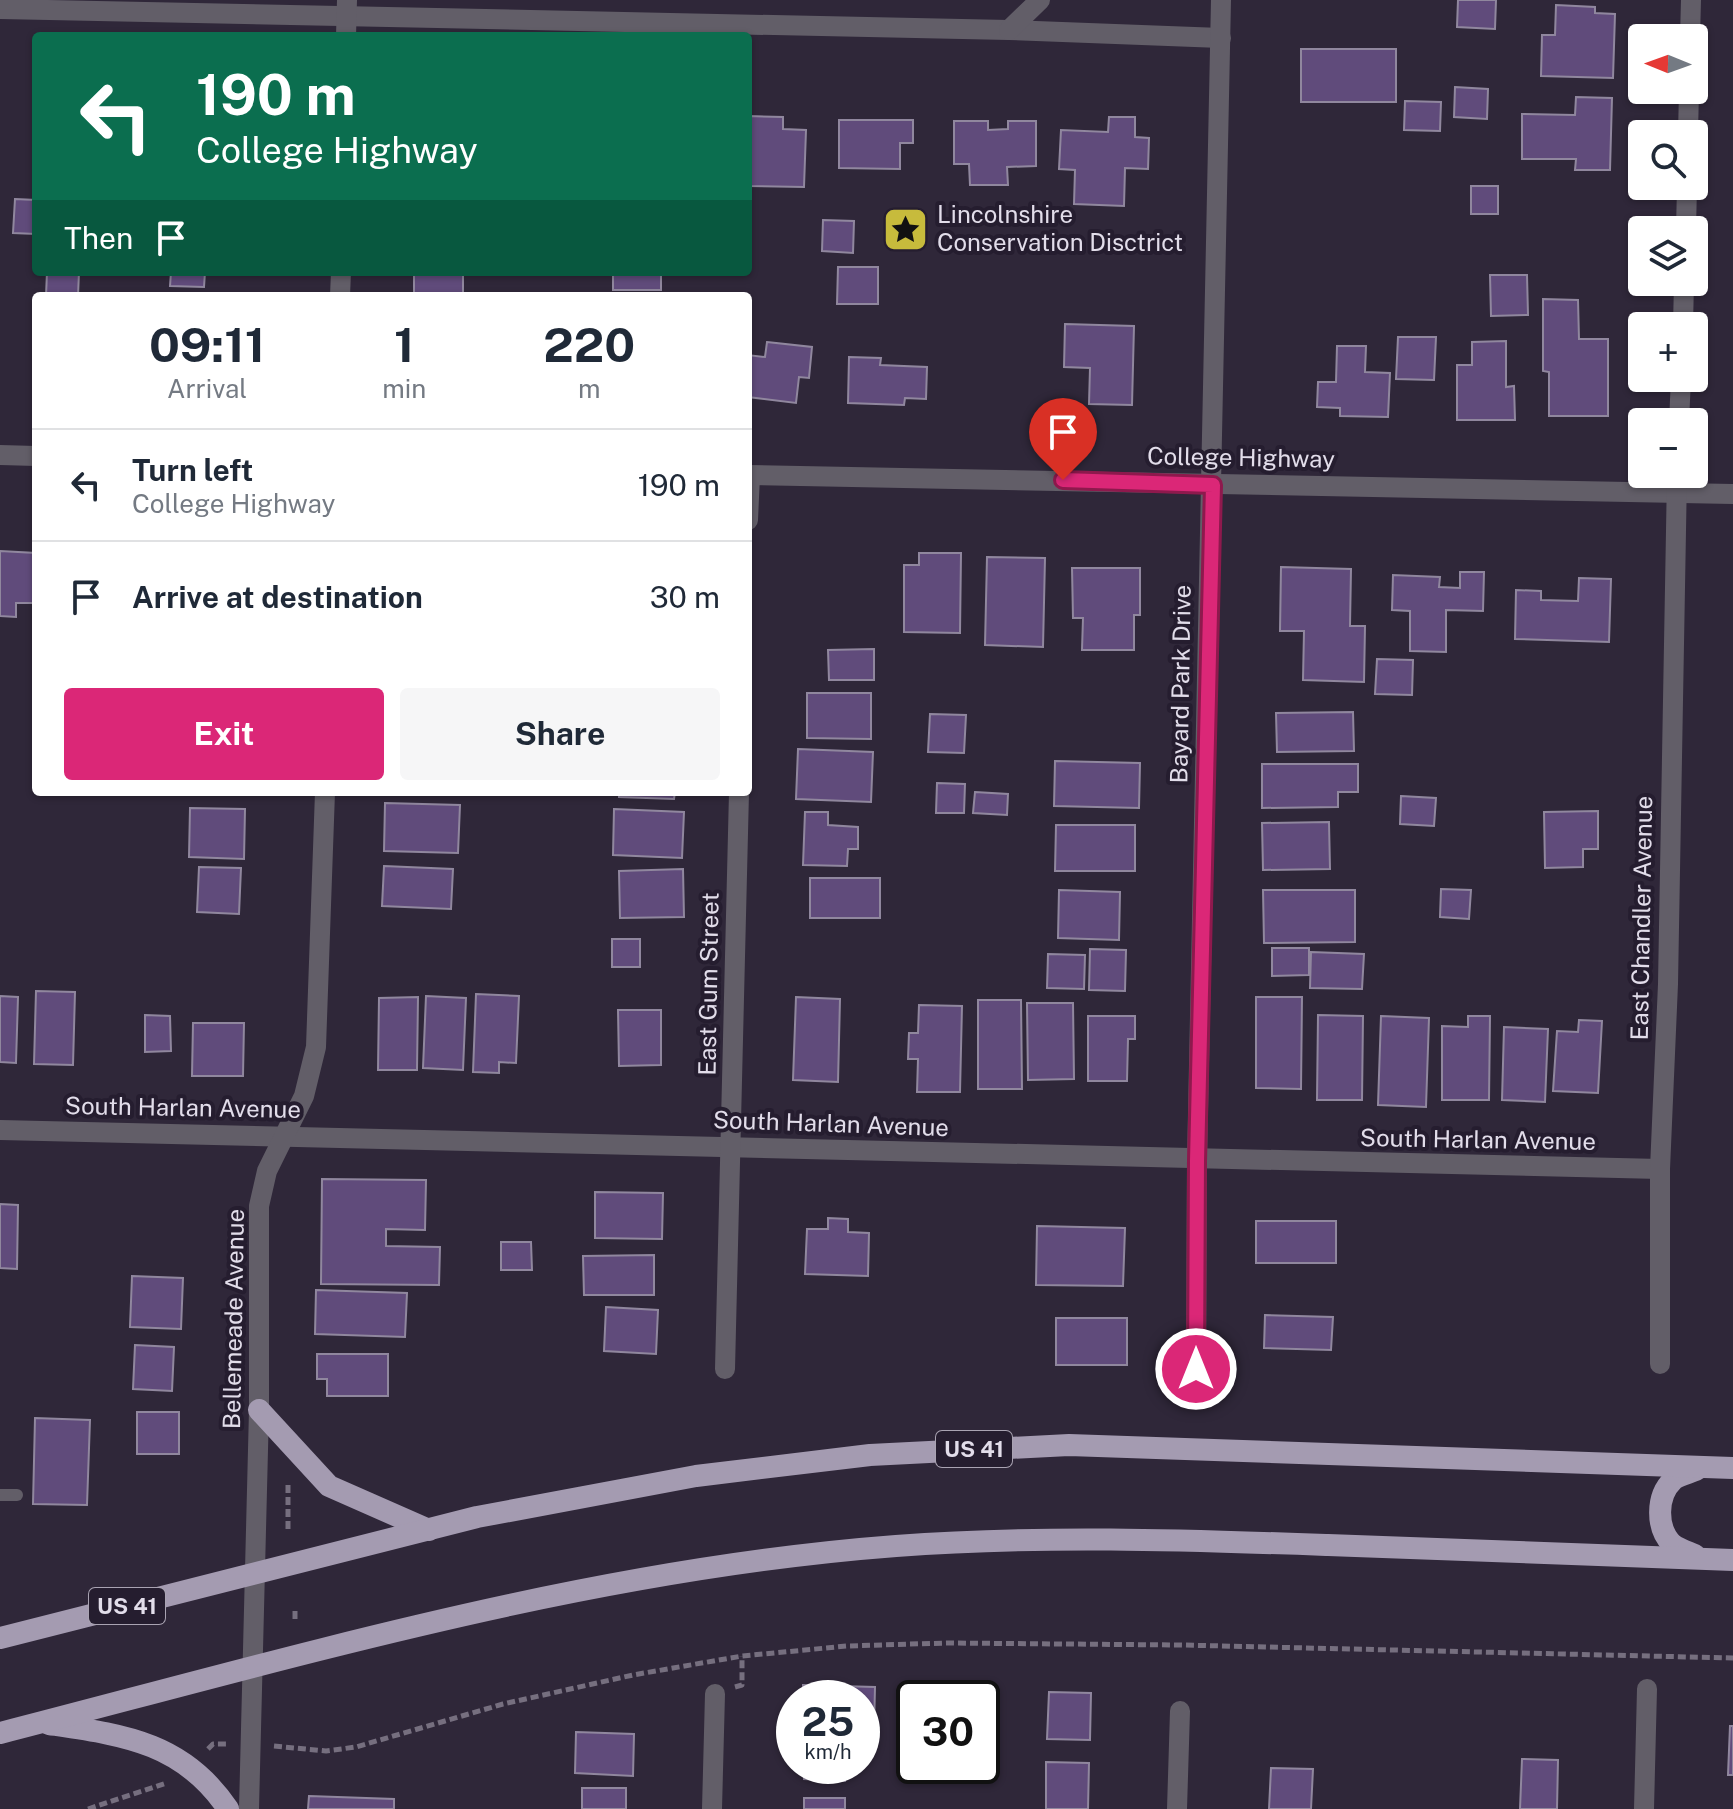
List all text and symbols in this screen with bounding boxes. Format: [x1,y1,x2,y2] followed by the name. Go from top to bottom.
[1628,24,1708,104] north arrow
[1628,24,1708,488] map controls
[196,62,356,128] text: 190 m
[64,64,168,168] icon: left
[1628,120,1708,200] button: search
[196,129,478,171] text: College Highway
[937,200,1183,256] place label: Lincolnshire Conservation Disctrict
[882,205,930,253] place icon: Lincolnshire Conservation Disctrict
[149,216,193,260] icon: arrive
[1628,216,1708,296] button: layers
[64,220,133,256] text: Then
[1628,312,1708,392] button: +
[149,316,265,373] text: 09:11
[394,316,415,373] text: 1
[543,316,635,373] text: 220
[167,373,247,404] text: Arrival
[382,373,426,404] text: min
[578,373,600,404] text: m
[1029,398,1097,480] pin
[1628,408,1708,488] button: −
[1041,410,1085,454] icon: arrive
[1147,441,1335,473] street label: College Highway
[132,452,253,488] text: Turn left
[64,463,108,507] icon: left
[638,467,720,503] text: 190 m
[132,488,335,519] text: College Highway
[64,575,108,619] icon: arrive
[132,579,423,615] text: Arrive at destination
[650,579,720,615] text: 30 m
[1164,584,1196,784] street label: Bayard Park Drive
[64,688,384,780] button: Exit
[400,688,720,780] button: Share
[1625,795,1657,1041] street label: East Chandler Avenue
[692,892,724,1076] street label: East Gum Street
[65,1091,301,1123] street label: South Harlan Avenue
[713,1105,949,1141] street label: South Harlan Avenue
[1360,1123,1596,1155] street label: South Harlan Avenue
[217,1209,249,1429] street label: Bellemeade Avenue
[1154,1327,1238,1411] position arrow
[936,1431,1012,1467] road number: US 41
[89,1588,165,1624] road number: US 41
[896,1680,1000,1784] speed limit sign: 30
[802,1698,854,1745] text: 25
[804,1740,852,1764] text: km/h

